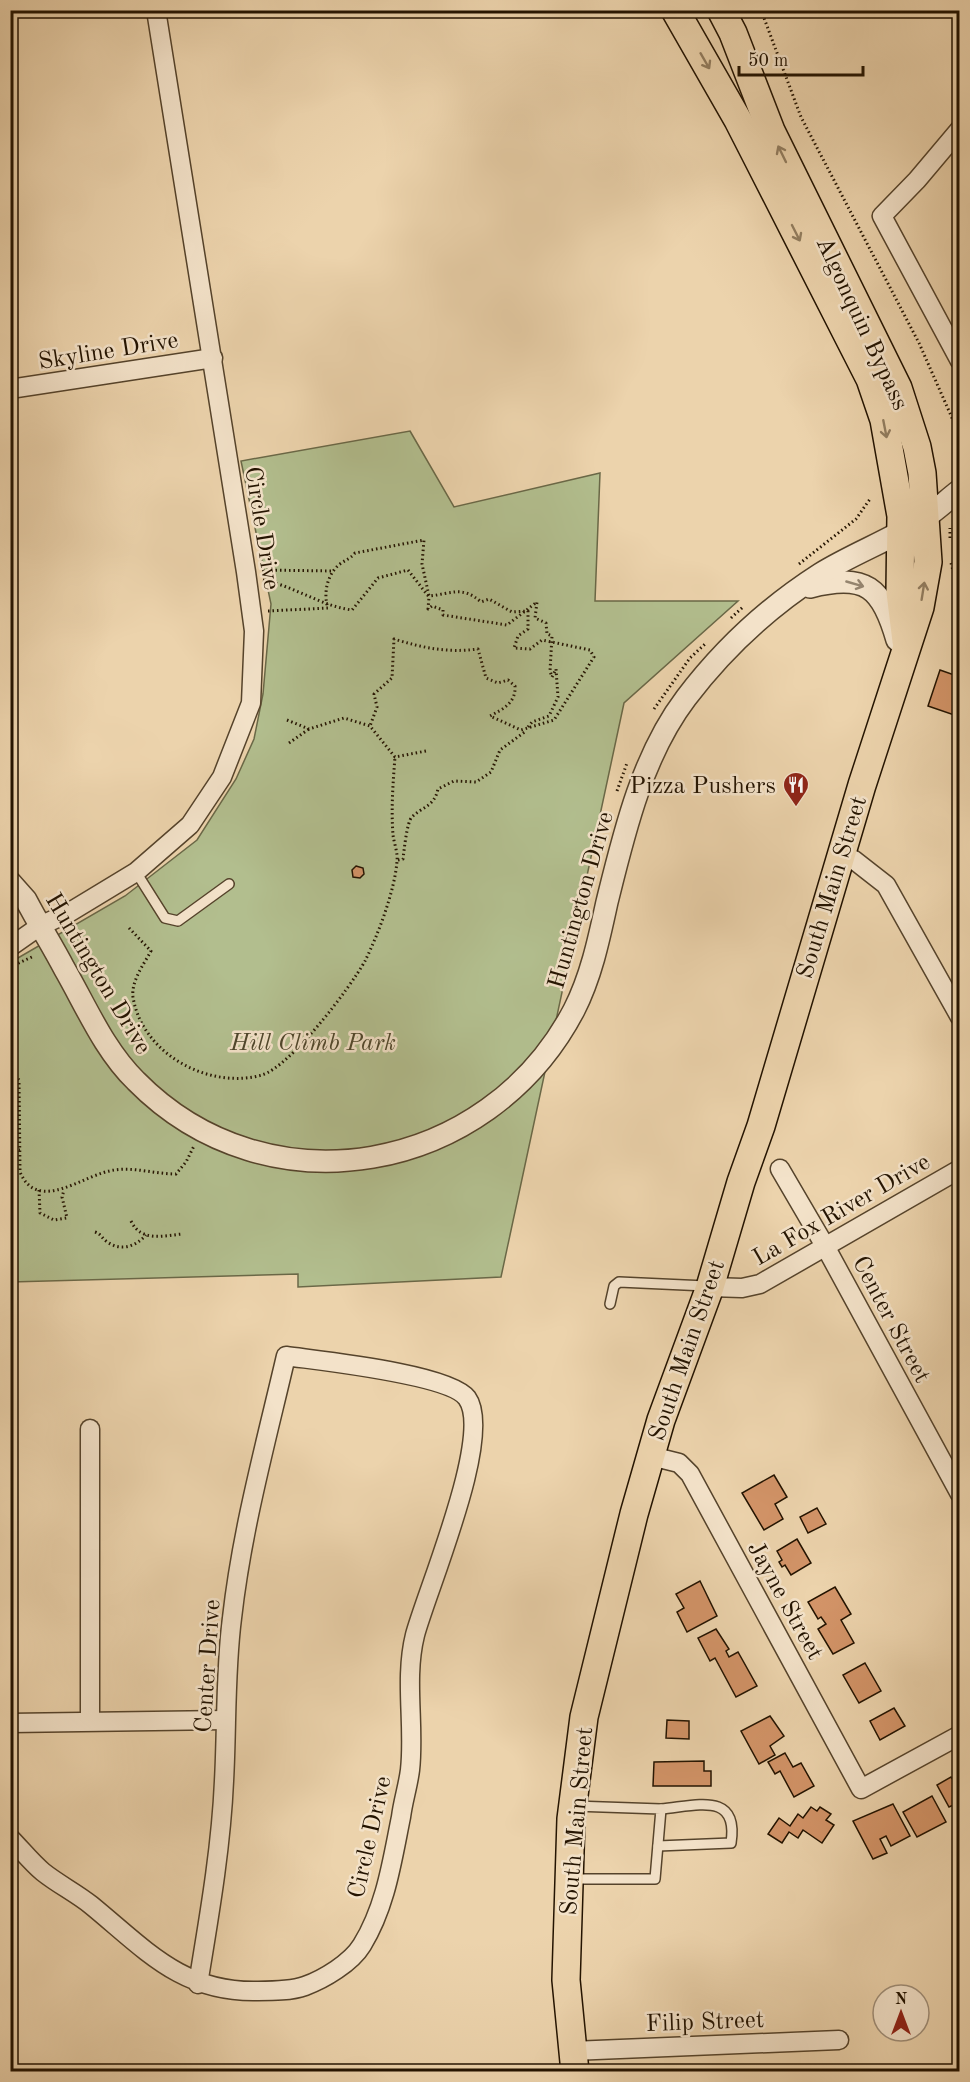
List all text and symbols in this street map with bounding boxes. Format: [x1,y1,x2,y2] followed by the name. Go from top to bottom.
[739,39,864,77] scale bar
[699,52,711,69] one-way arrow
[748,52,788,70] text: 50 m
[776,145,788,163] one-way arrow
[791,224,802,242] one-way arrow
[811,234,912,414] street label: Algonquin Bypass
[37,329,180,375] street label: Skyline Drive
[880,419,891,439] one-way arrow
[239,465,283,592] street label: Circle Drive
[845,579,864,590] one-way arrow
[918,582,929,602] one-way arrow
[781,770,811,808] restaurant icon: Pizza Pushers
[630,775,776,799] place label: Pizza Pushers
[794,793,872,982] street label: South Main Street
[545,809,619,992] street label: Huntington Drive
[40,889,155,1059] street label: Huntington Drive
[229,1032,396,1056] park label: Hill Climb Park
[749,1150,935,1271] street label: La Fox River Drive
[847,1253,934,1387] street label: Center Street
[646,1257,730,1444] street label: South Main Street
[742,1538,827,1664] street label: Jayne Street
[192,1599,226,1734] street label: Center Drive
[558,1726,598,1917] street label: South Main Street
[345,1774,397,1901] street label: Circle Drive
[871,1983,931,2043] north arrow
[895,1992,908,2008] text: N
[645,2009,765,2037] street label: Filip Street

